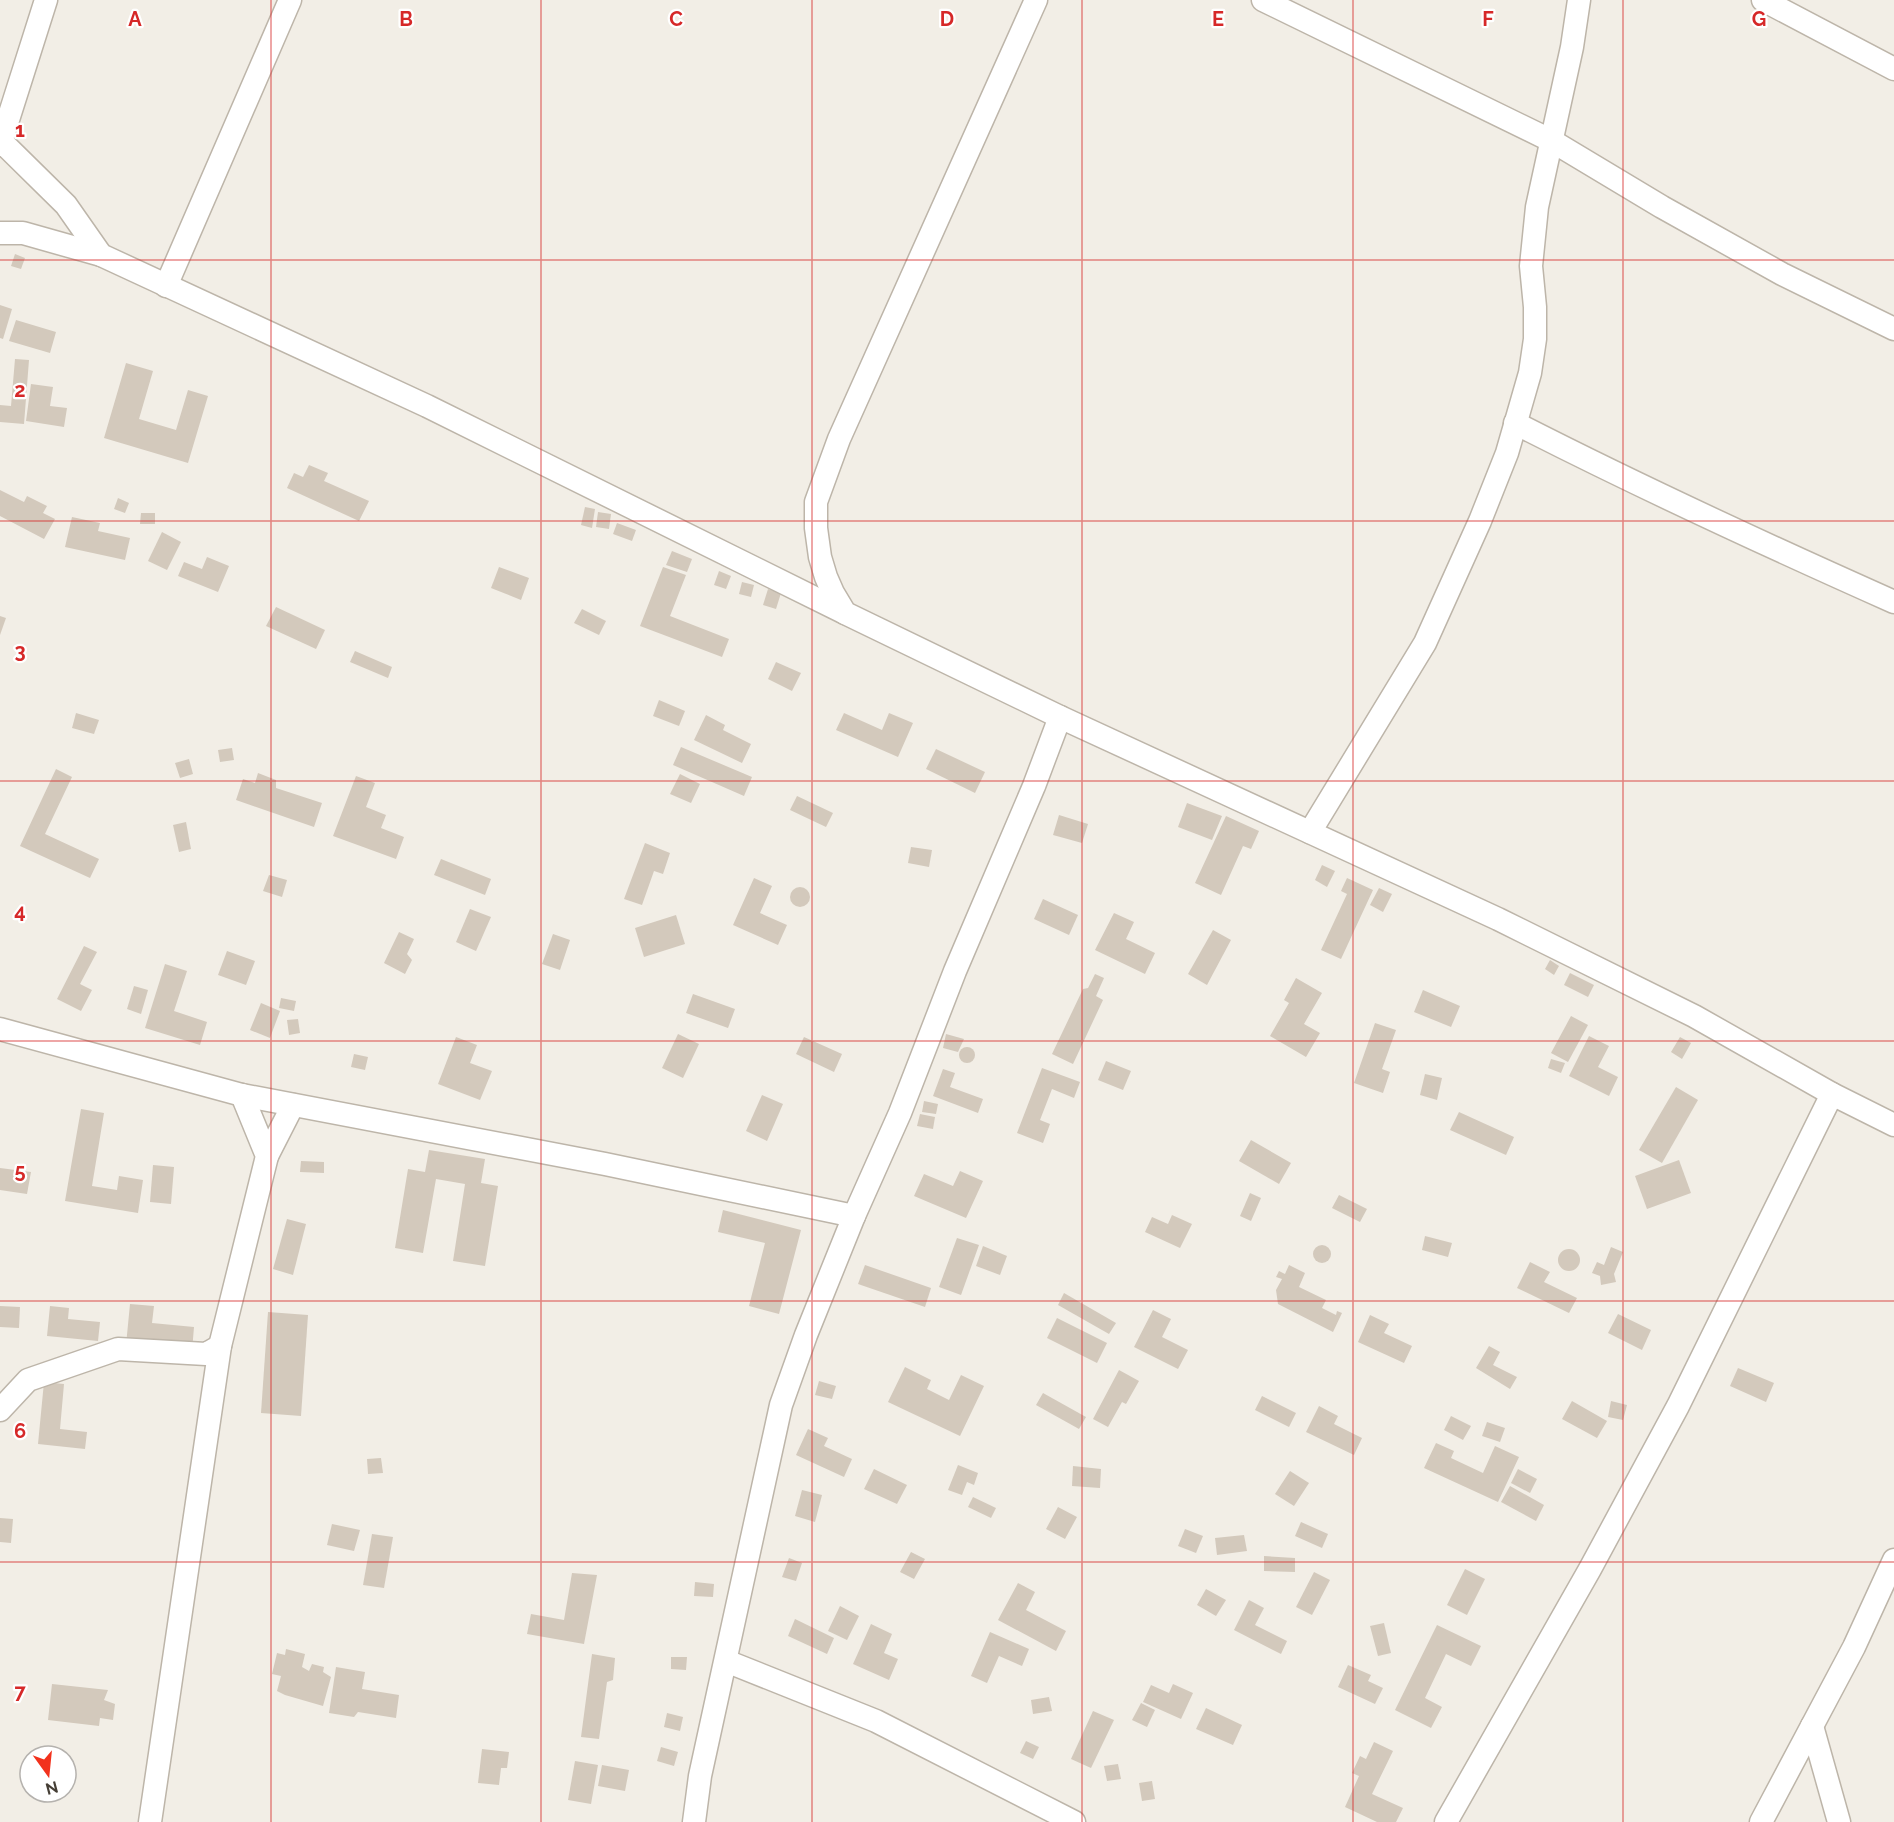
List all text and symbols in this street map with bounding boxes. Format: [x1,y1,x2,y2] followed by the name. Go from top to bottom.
[128,7,142,31] text: A
[399,7,413,31] text: B
[669,7,683,31] text: C
[940,7,954,31] text: D
[1212,7,1224,31] text: E
[1482,7,1494,31] text: F
[1752,7,1766,31] text: G
[15,118,25,142] text: 1
[14,378,26,402] text: 2
[14,639,26,663] text: 3
[14,899,26,923] text: 4
[14,1159,26,1183] text: 5
[14,1419,26,1443] text: 6
[14,1680,26,1704] text: 7
[18,1744,78,1804] north arrow
[43,1777,60,1799] text: N

